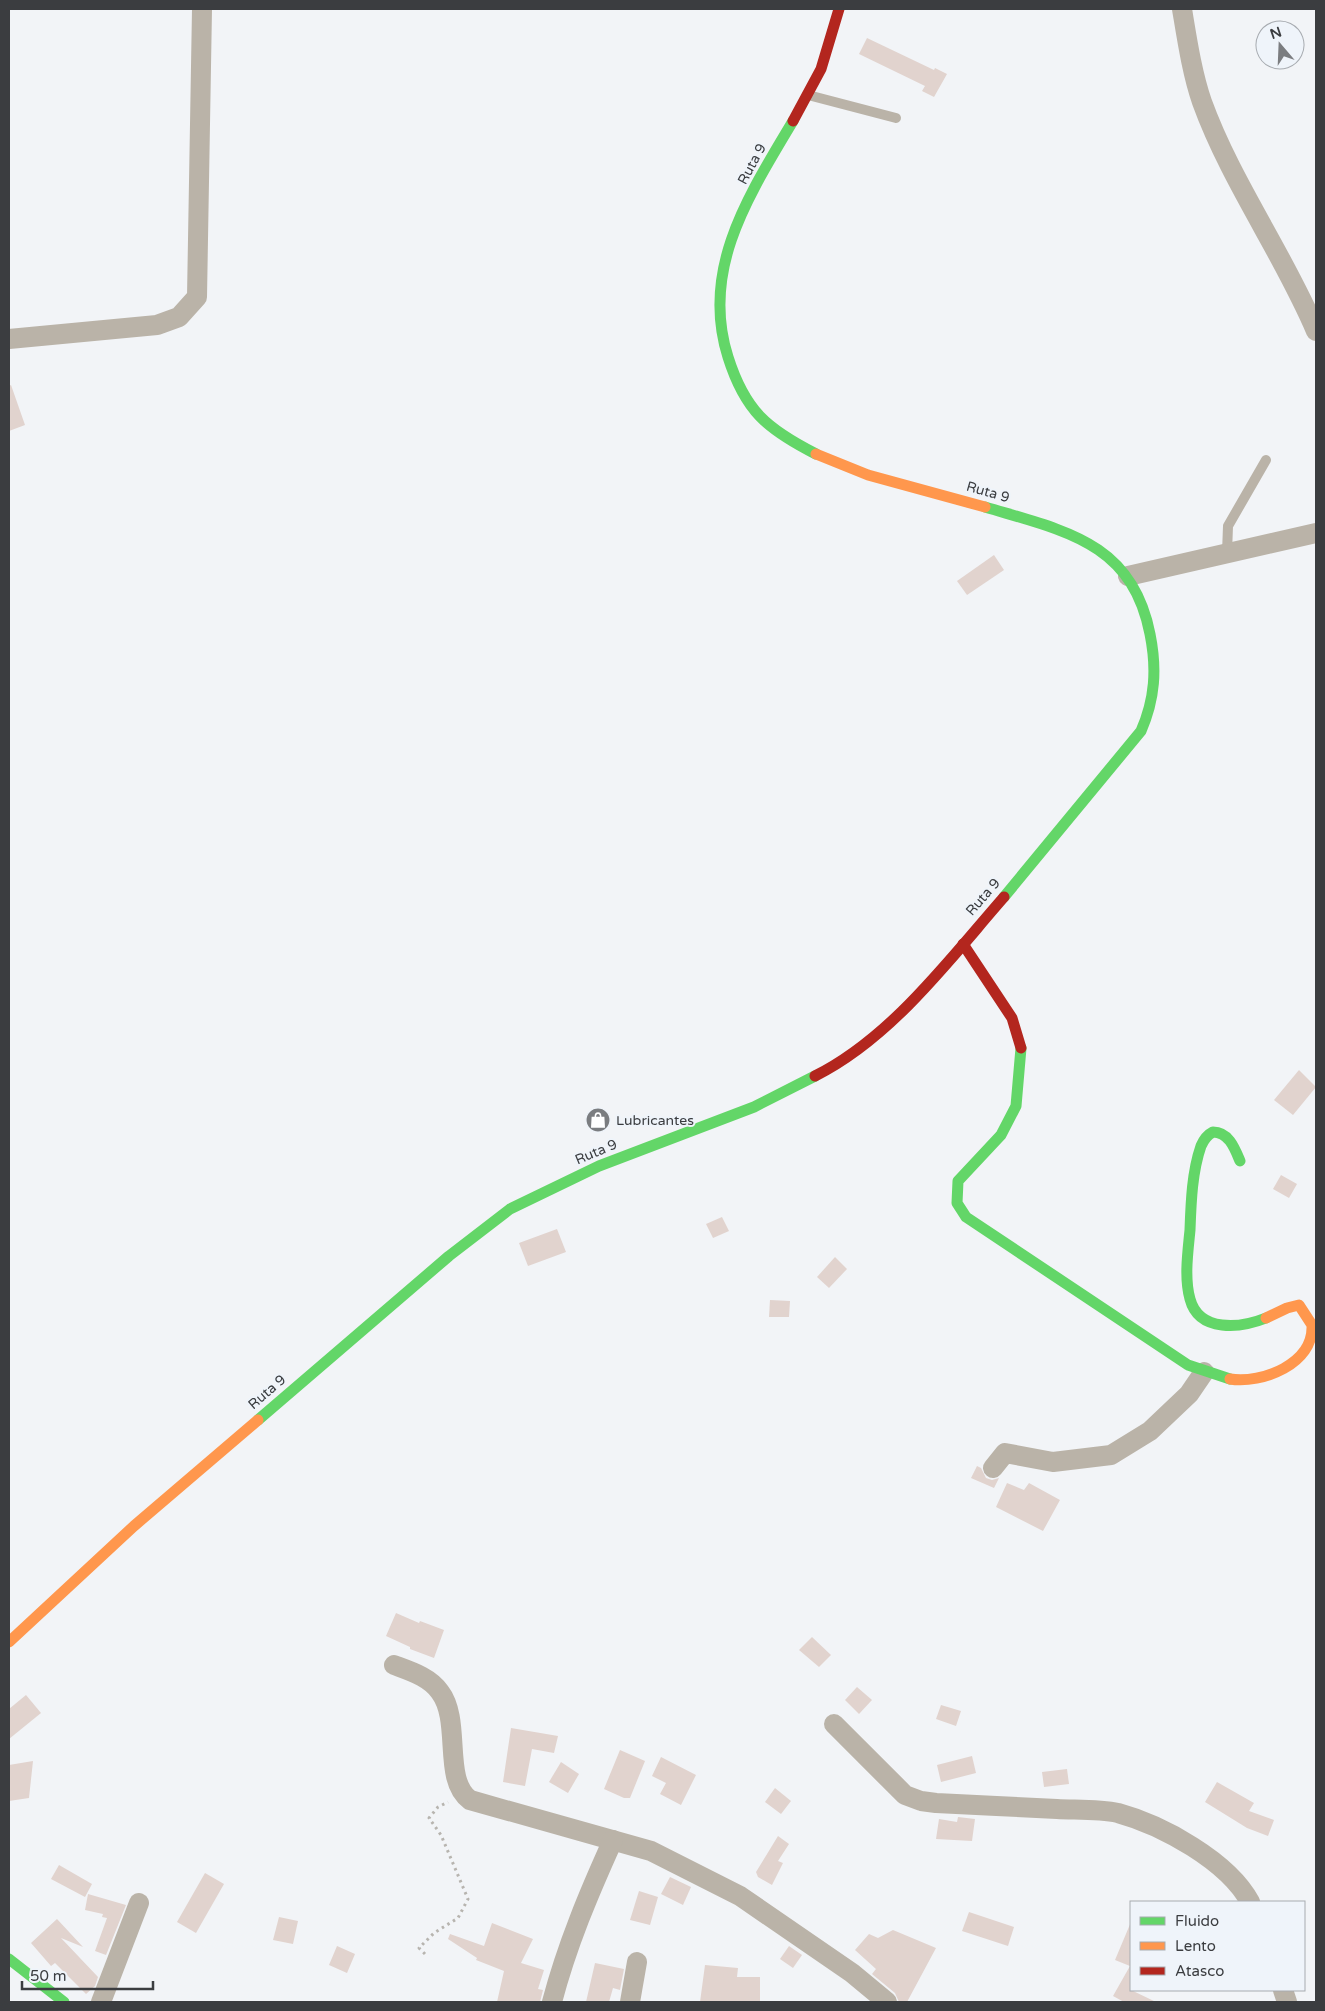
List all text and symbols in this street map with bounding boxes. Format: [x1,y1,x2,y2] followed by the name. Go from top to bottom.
[1255,20,1305,70] north arrow
[1268,23,1284,43] text: N
[734,141,770,187] street label: Ruta 9
[964,478,1012,506] street label: Ruta 9
[962,875,1004,919] street label: Ruta 9
[585,1107,611,1133] shop icon: Lubricantes
[616,1112,694,1129] place label: Lubricantes
[572,1136,620,1168] street label: Ruta 9
[245,1371,289,1413] street label: Ruta 9
[1130,1901,1305,1991] legend
[1175,1912,1219,1930] text: Fluido
[1175,1937,1216,1955] text: Lento
[22,1958,154,1990] scale bar
[1175,1962,1224,1980] text: Atasco
[30,1967,67,1985] text: 50 m

